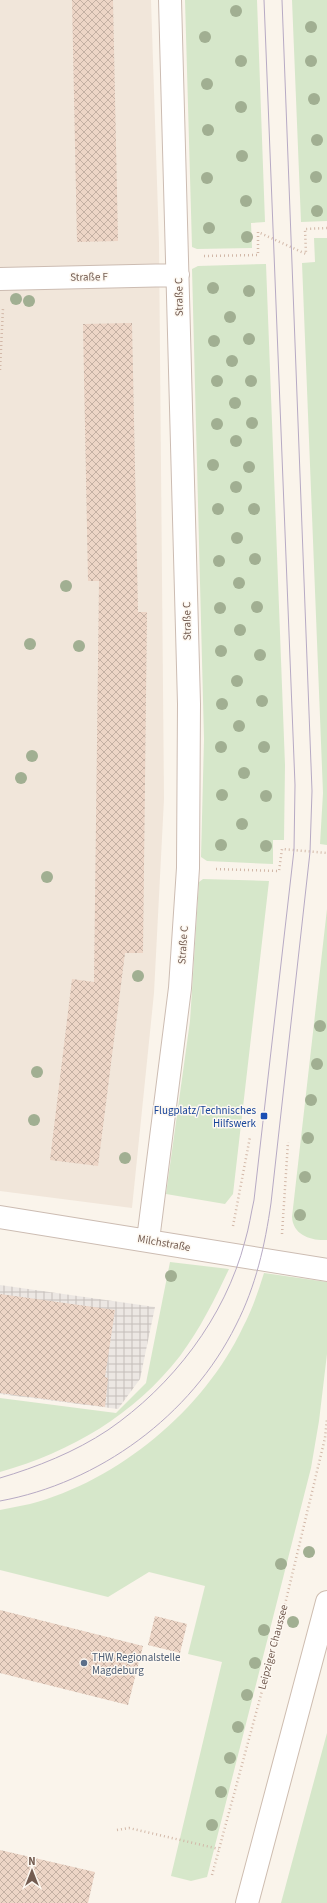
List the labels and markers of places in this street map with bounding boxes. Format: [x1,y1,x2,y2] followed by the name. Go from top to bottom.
[154,1103,257,1131] place label: Flugplatz/Technisches Hilfswerk
[259,1111,269,1121] marker: Flugplatz/Technisches Hilfswerk
[92,1650,181,1678] place label: THW Regionalstelle Magdeburg
[79,1658,89,1668] marker: THW Regionalstelle Magdeburg

